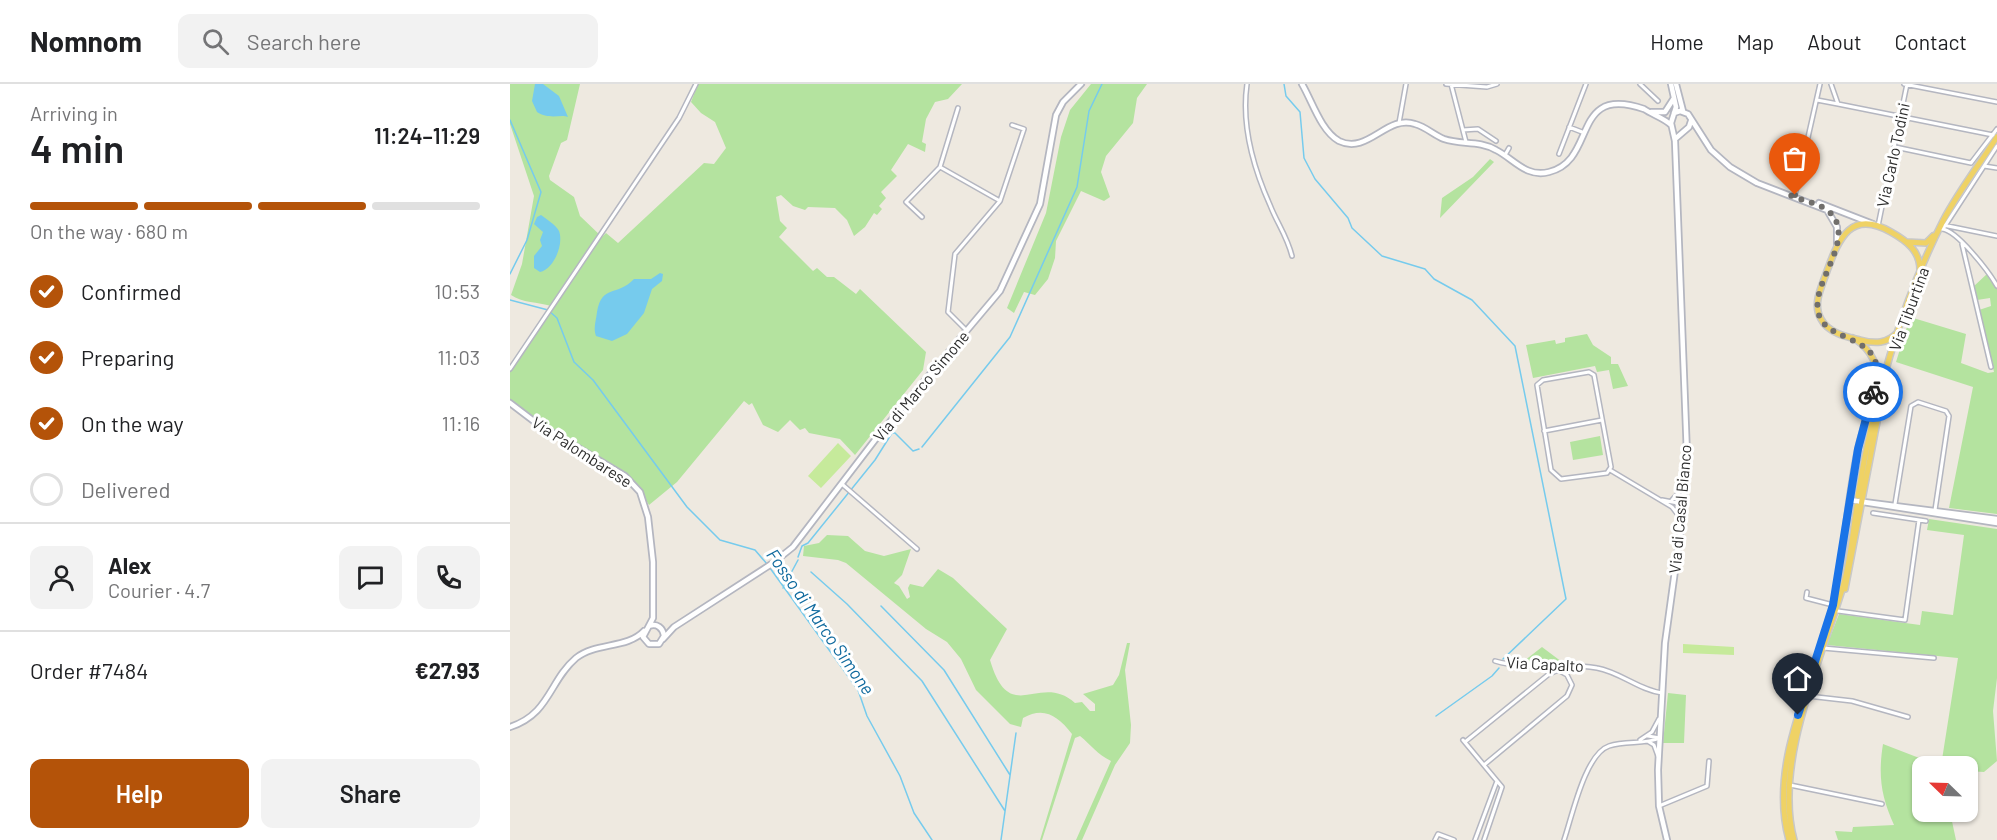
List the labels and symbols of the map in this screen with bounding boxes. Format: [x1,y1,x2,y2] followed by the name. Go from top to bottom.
[1872,101,1913,209] street label: Via Carlo Todini
[1769,133,1820,195] pin
[1885,264,1932,353] street label: Via Tiburtina
[869,326,972,445] street label: Via di Marco Simone
[1843,362,1903,422] courier
[529,412,636,491] street label: Via Palombarese
[1664,444,1695,574] street label: Via di Casal Bianco
[762,544,879,699] water label: Fosso di Marco Simone
[1506,652,1584,675] street label: Via Capalto
[1772,653,1823,715] pin
[1912,756,1978,822] north arrow

